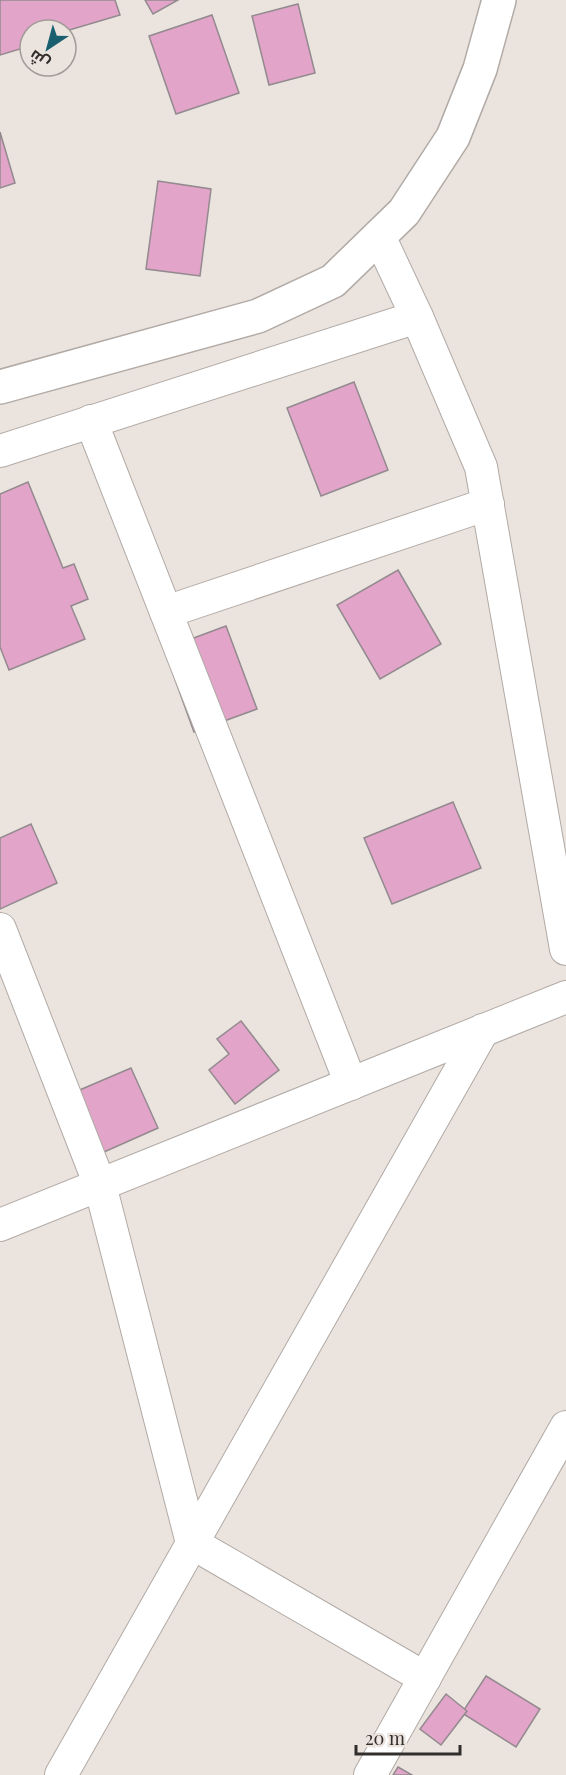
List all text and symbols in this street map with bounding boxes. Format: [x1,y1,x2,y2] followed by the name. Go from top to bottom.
[18,18,78,78] north arrow
[24,46,53,75] text: ش
[356,1718,460,1756] scale bar
[365,1726,405,1750] text: 20 m

